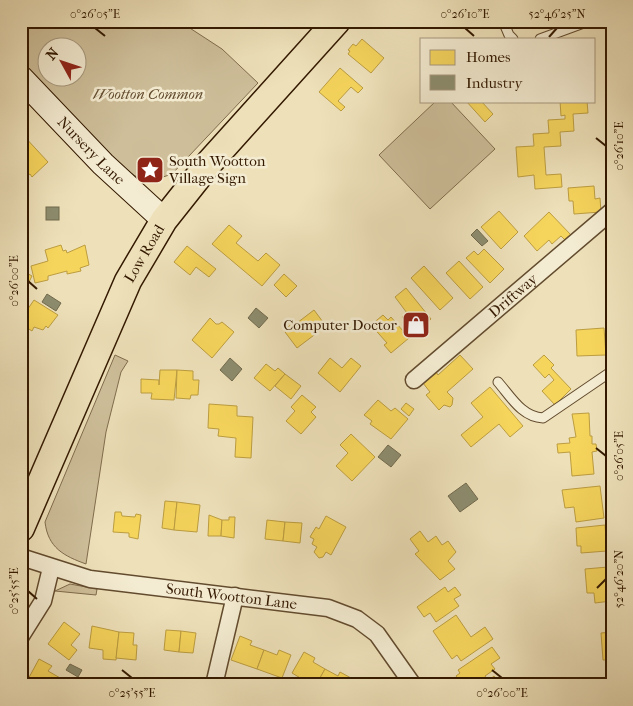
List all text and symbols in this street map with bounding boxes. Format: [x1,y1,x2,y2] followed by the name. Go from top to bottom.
[70,7,120,21] text: 0°26'05"E
[440,7,490,21] text: 0°26'10"E
[528,7,586,21] text: 52°46'25"N
[38,38,88,88] north arrow
[420,38,596,102] legend
[42,44,63,63] text: N
[466,48,511,66] text: Homes
[466,74,523,92] text: Industry
[93,85,203,103] park label: Wootton Common
[54,113,129,189] street label: Nursery Lane
[612,121,626,171] text: 0°26'10"E
[168,152,266,187] place label: South Wootton Village Sign
[135,155,165,185] place icon: South Wootton Village Sign
[120,221,169,286] street label: Low Road
[7,255,21,307] text: 0°26'00"E
[485,269,542,321] street label: Driftway
[401,310,431,340] shop icon: Computer Doctor
[283,316,398,334] place label: Computer Doctor
[612,431,626,481] text: 0°26'05"E
[612,550,626,608] text: 52°46'20"N
[7,567,21,615] text: 0°25'55"E
[165,579,299,613] street label: South Wootton Lane
[108,686,156,700] text: 0°25'55"E
[476,686,528,700] text: 0°26'00"E

